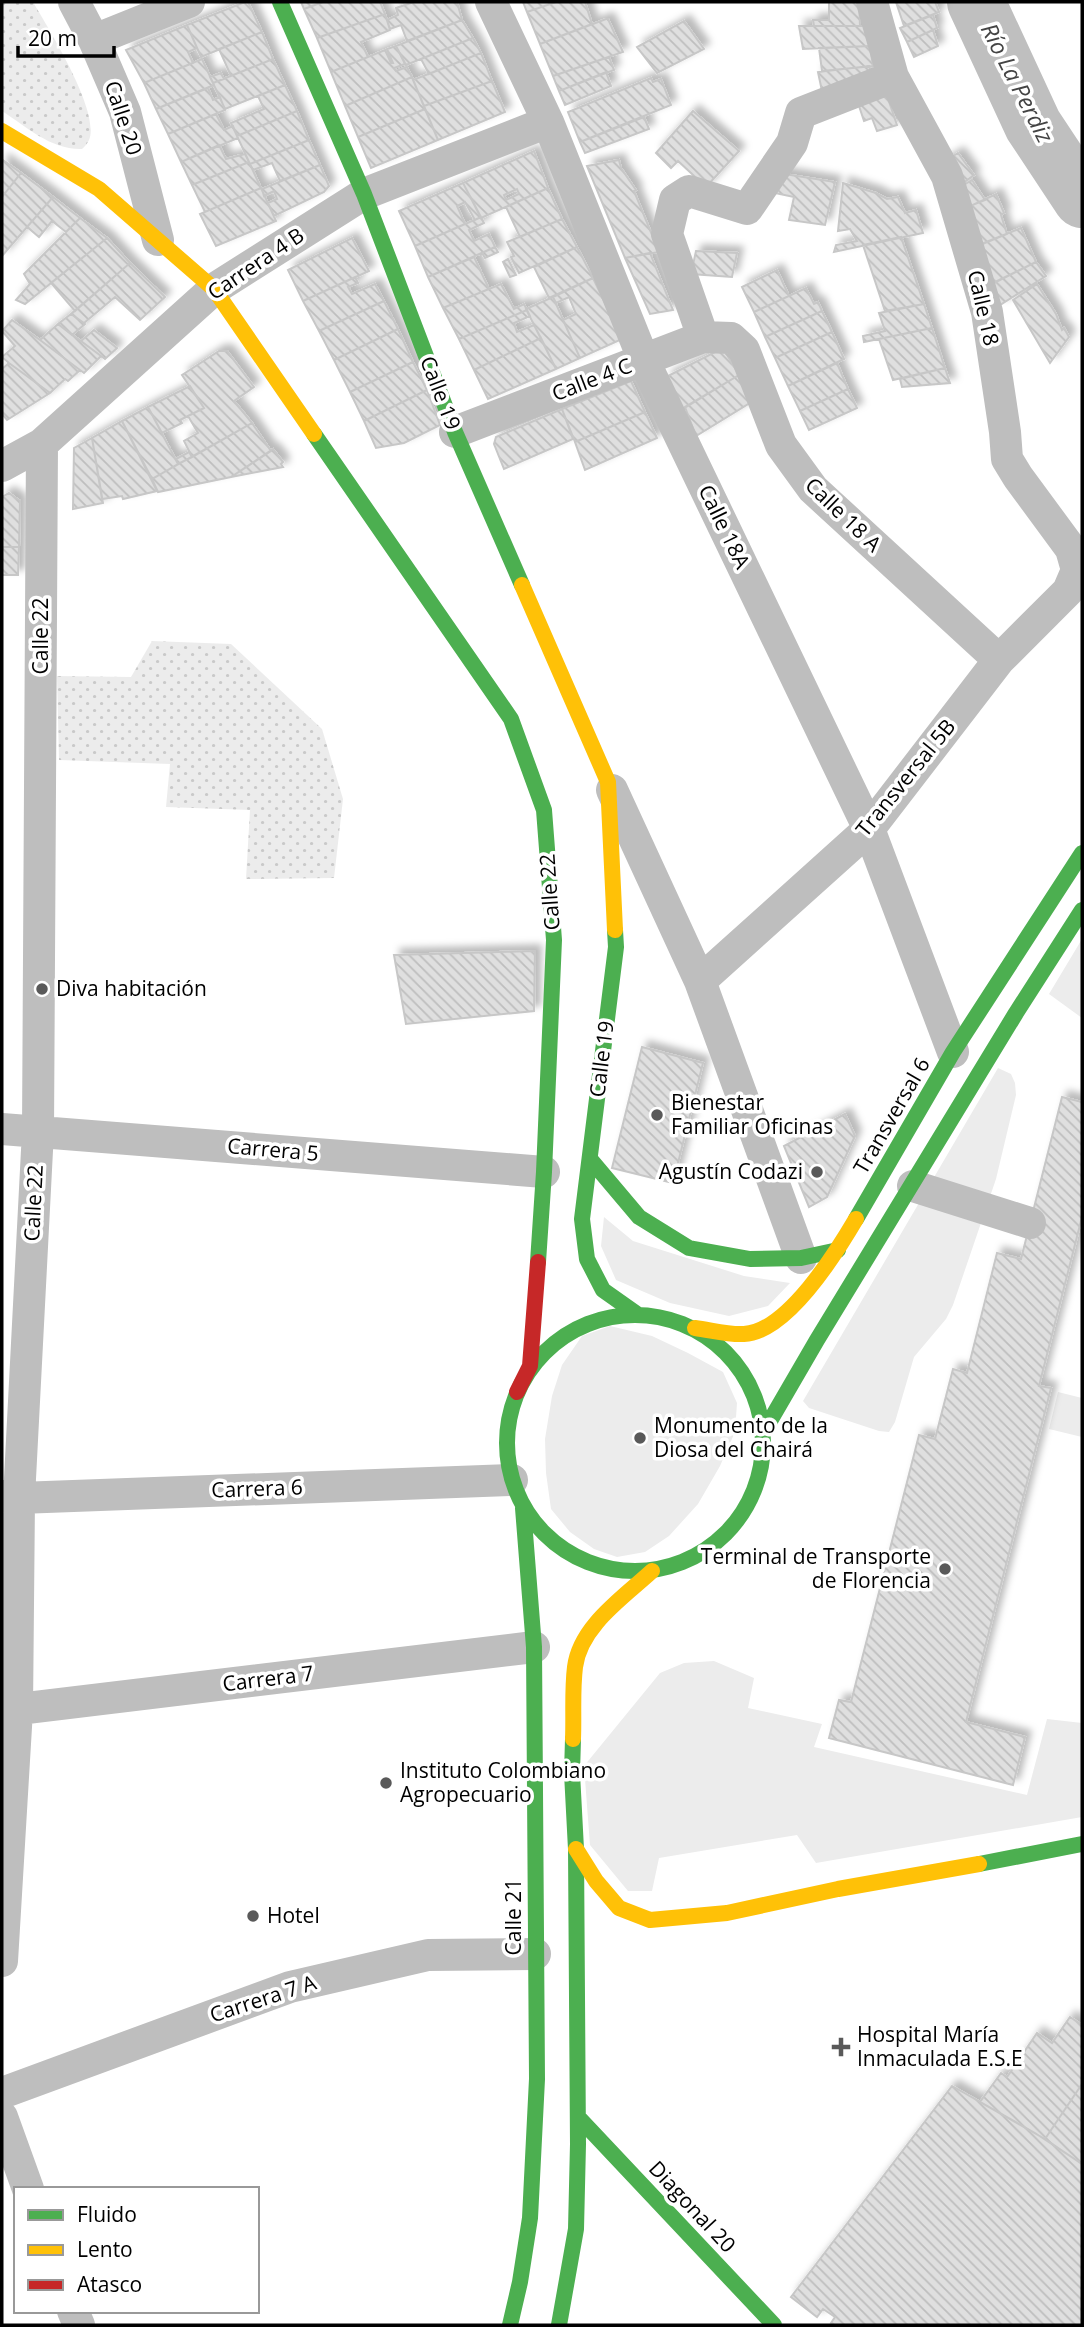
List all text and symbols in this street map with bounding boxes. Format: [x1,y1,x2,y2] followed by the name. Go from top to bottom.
[18,14,114,58] scale bar
[974,17,1062,149] water label: Río La Perdiz
[28,24,77,52] text: 20 m
[99,77,149,159] street label: Calle 20
[202,221,309,306] street label: Carrera 4 B
[962,267,1006,348] street label: Calle 18
[548,351,636,407] street label: Calle 4 C
[414,352,468,433] street label: Calle 19
[800,471,888,558] street label: Calle 18 A
[693,480,758,574] street label: Calle 18A
[26,598,54,674] street label: Calle 22
[849,713,961,842] street label: Transversal 5B
[532,853,566,931] street label: Calle 22
[56,974,207,1002] place label: Diva habitación
[34,981,50,997] marker: Diva habitación
[582,1019,620,1099] street label: Calle 19
[847,1052,936,1179] street label: Transversal 6
[671,1088,833,1140] place label: Bienestar Familiar Oficinas
[649,1107,665,1123] marker: Bienestar Familiar Oficinas
[226,1131,320,1167] street label: Carrera 5
[659,1157,803,1185] place label: Agustín Codazi
[17,1164,49,1242] street label: Calle 22
[809,1164,825,1180] marker: Agustín Codazi
[654,1411,828,1463] place label: Monumento de la Diosa del Chairá
[632,1430,648,1446] marker: Monumento de la Diosa del Chairá
[211,1472,303,1504] street label: Carrera 6
[701,1542,931,1594] place label: Terminal de Transporte de Florencia
[937,1561,953,1577] marker: Terminal de Transporte de Florencia
[221,1659,315,1697] street label: Carrera 7
[400,1756,606,1808] place label: Instituto Colombiano Agropecuario
[378,1775,394,1791] marker: Instituto Colombiano Agropecuario
[499,1879,527,1955] street label: Calle 21
[267,1901,320,1929] place label: Hotel
[245,1908,261,1924] marker: Hotel
[206,1967,320,2028] street label: Carrera 7 A
[857,2020,1023,2072] place label: Hospital María Inmaculada E.S.E
[831,2037,851,2057] marker: Hospital María Inmaculada E.S.E
[643,2155,742,2258] street label: Diagonal 20
[14,2187,259,2313] legend
[77,2200,137,2228] text: Fluido
[77,2235,133,2263] text: Lento
[77,2270,142,2298] text: Atasco

